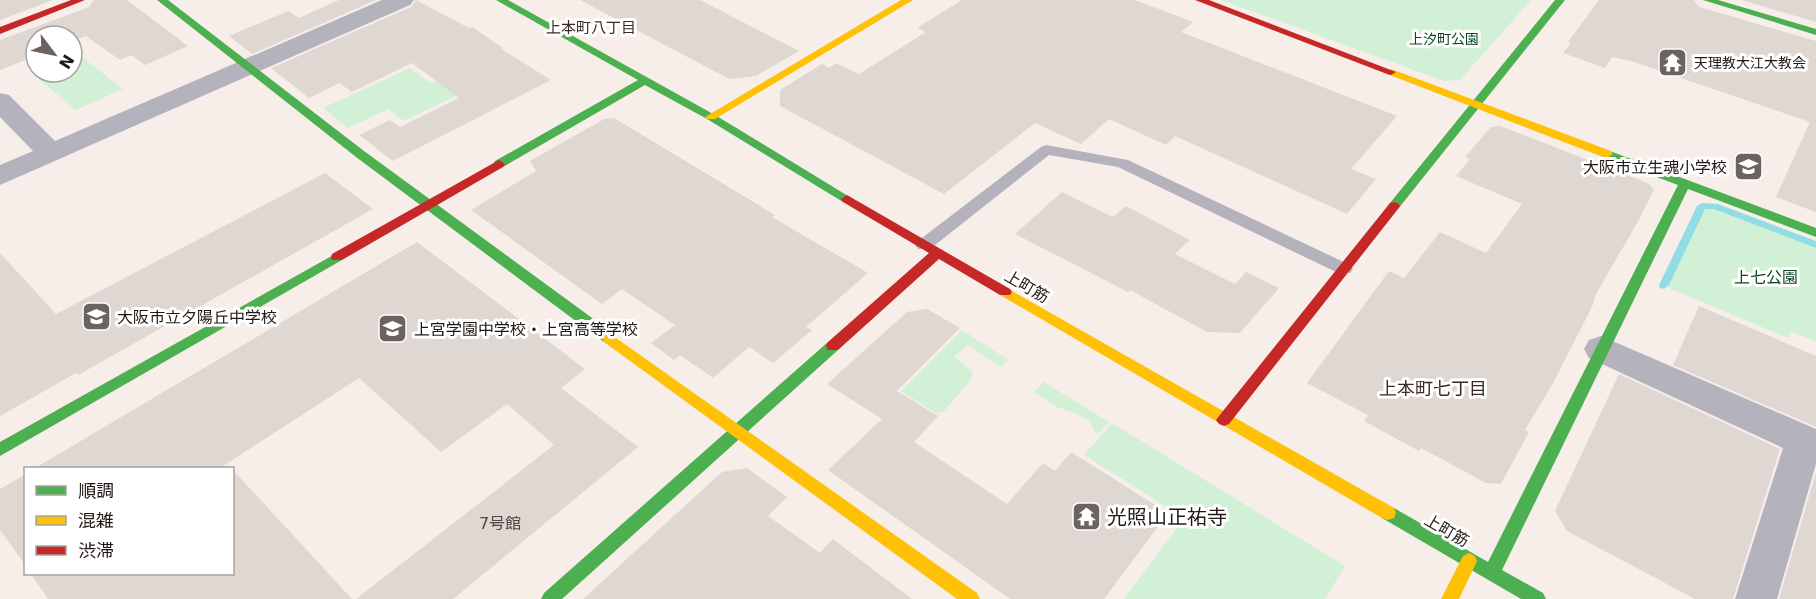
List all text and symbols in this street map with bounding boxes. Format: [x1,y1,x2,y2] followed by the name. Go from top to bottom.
[546,19,636,37] district label: 上本町八丁目
[24,24,84,84] north arrow
[1409,31,1479,47] park label: 上汐町公園
[1657,47,1689,79] temple icon: 天理教大江大教会
[55,51,78,72] text: N
[1694,55,1806,71] place label: 天理教大江大教会
[1732,151,1764,183] school or university icon: 大阪市立生魂小学校
[1583,158,1727,177] place label: 大阪市立生魂小学校
[1001,266,1052,307] street label: 上町筋
[1734,268,1798,287] park label: 上七公園
[80,301,112,333] school or university icon: 大阪市立夕陽丘中学校
[117,308,277,327] place label: 大阪市立夕陽丘中学校
[377,313,409,345] school or university icon: 上宮学園中学校・上宮高等学校
[414,320,638,339] place label: 上宮学園中学校・上宮高等学校
[1379,378,1487,399] district label: 上本町七丁目
[24,467,234,575] legend
[78,480,114,501] text: 順調
[1070,501,1102,533] temple icon: 光照山正祐寺
[1107,505,1227,529] place label: 光照山正祐寺
[78,510,114,531] text: 混雑
[1421,510,1472,551] street label: 上町筋
[479,514,521,533] house number: 7号館
[78,540,114,561] text: 渋滞

